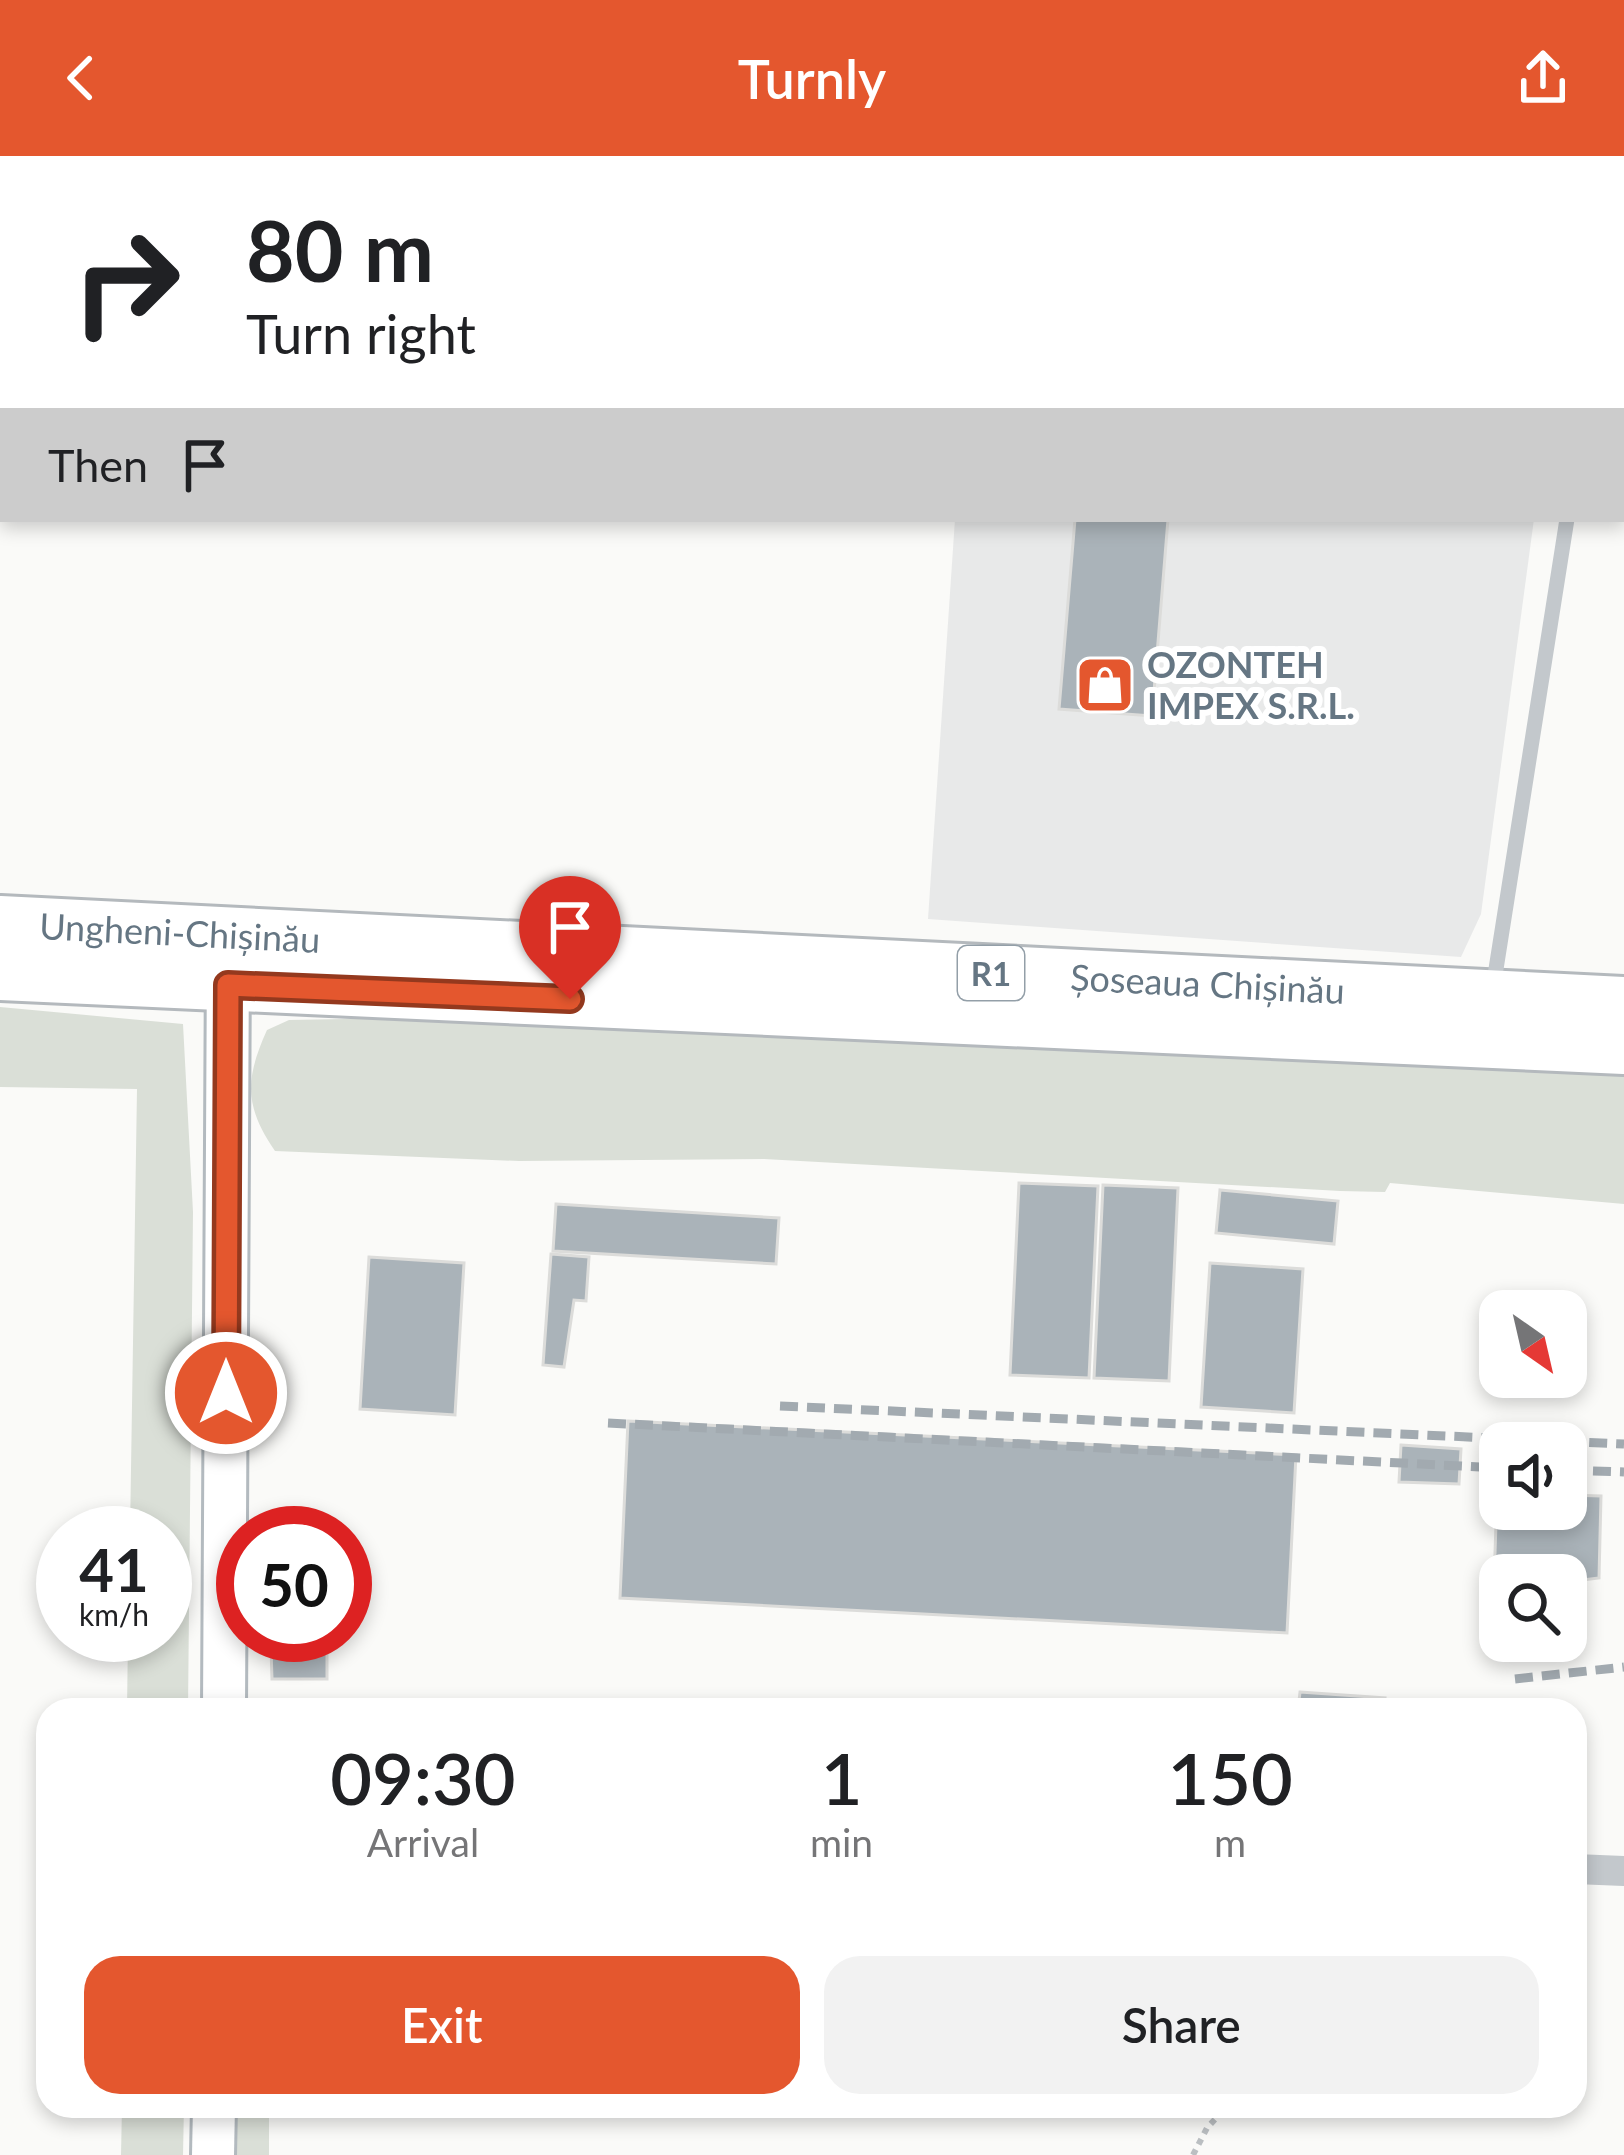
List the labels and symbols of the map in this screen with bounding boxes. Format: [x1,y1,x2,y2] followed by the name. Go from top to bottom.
[1147,642,1355,727] place label: OZONTEH IMPEX S.R.L.
[1074,654,1136,716] shop icon: OZONTEH IMPEX S.R.L.
[519,876,621,999] pin
[38,903,321,961] street label: Ungheni-Chișinău
[958,946,1024,1000] road number: R1
[1069,954,1346,1012] street label: Șoseaua Chișinău
[1479,1290,1587,1398] north arrow
[163,1330,289,1456] position arrow
[216,1506,372,1662] speed limit sign: 50

